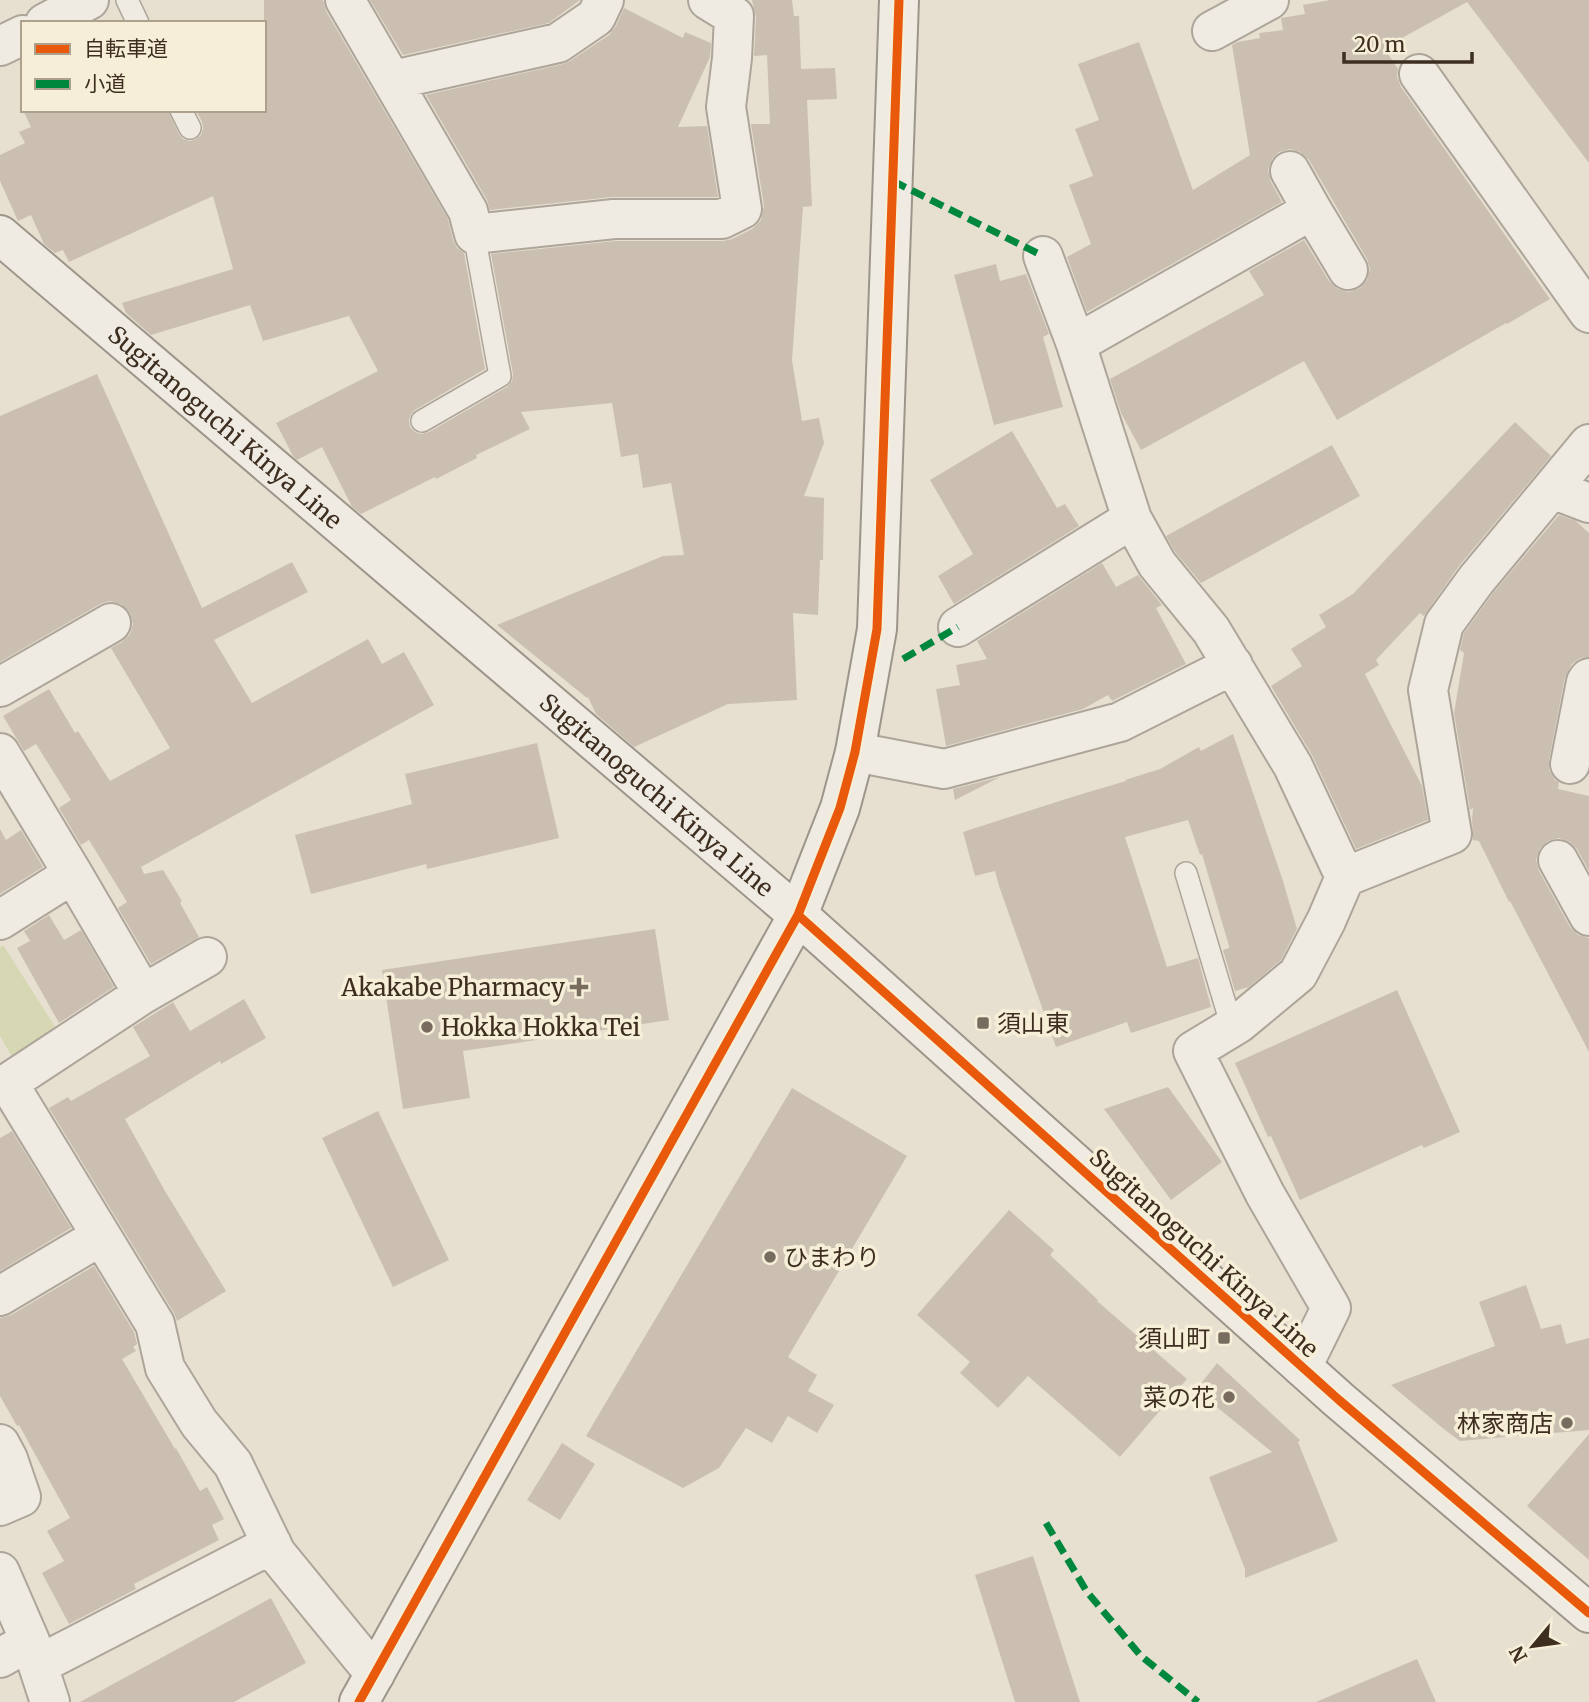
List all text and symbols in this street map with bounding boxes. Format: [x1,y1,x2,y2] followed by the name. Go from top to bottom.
[21,21,266,112] legend
[1344,21,1472,65] scale bar
[1354,31,1406,58] text: 20 m
[84,35,168,62] text: 自転車道
[84,70,126,97] text: 小道
[102,319,349,535] street label: Sugitanoguchi Kinya Line
[533,686,780,903] street label: Sugitanoguchi Kinya Line
[340,972,565,1003] place label: Akakabe Pharmacy
[571,979,587,995] marker: Akakabe Pharmacy
[997,1008,1069,1039] place label: 須山東
[441,1012,640,1043] place label: Hokka Hokka Tei
[975,1015,991,1031] marker: 須山東
[419,1019,435,1035] marker: Hokka Hokka Tei
[1083,1142,1325,1364] street label: Sugitanoguchi Kinya Line
[784,1242,880,1273] place label: ひまわり
[762,1249,778,1265] marker: ひまわり
[1138,1323,1210,1354] place label: 須山町
[1216,1330,1232,1346] marker: 須山町
[1143,1382,1215,1413] place label: 菜の花
[1221,1389,1237,1405] marker: 菜の花
[1457,1408,1553,1439] place label: 林家商店
[1559,1415,1575,1431] marker: 林家商店
[1498,1611,1568,1681] north arrow
[1504,1642,1532,1667] text: N

